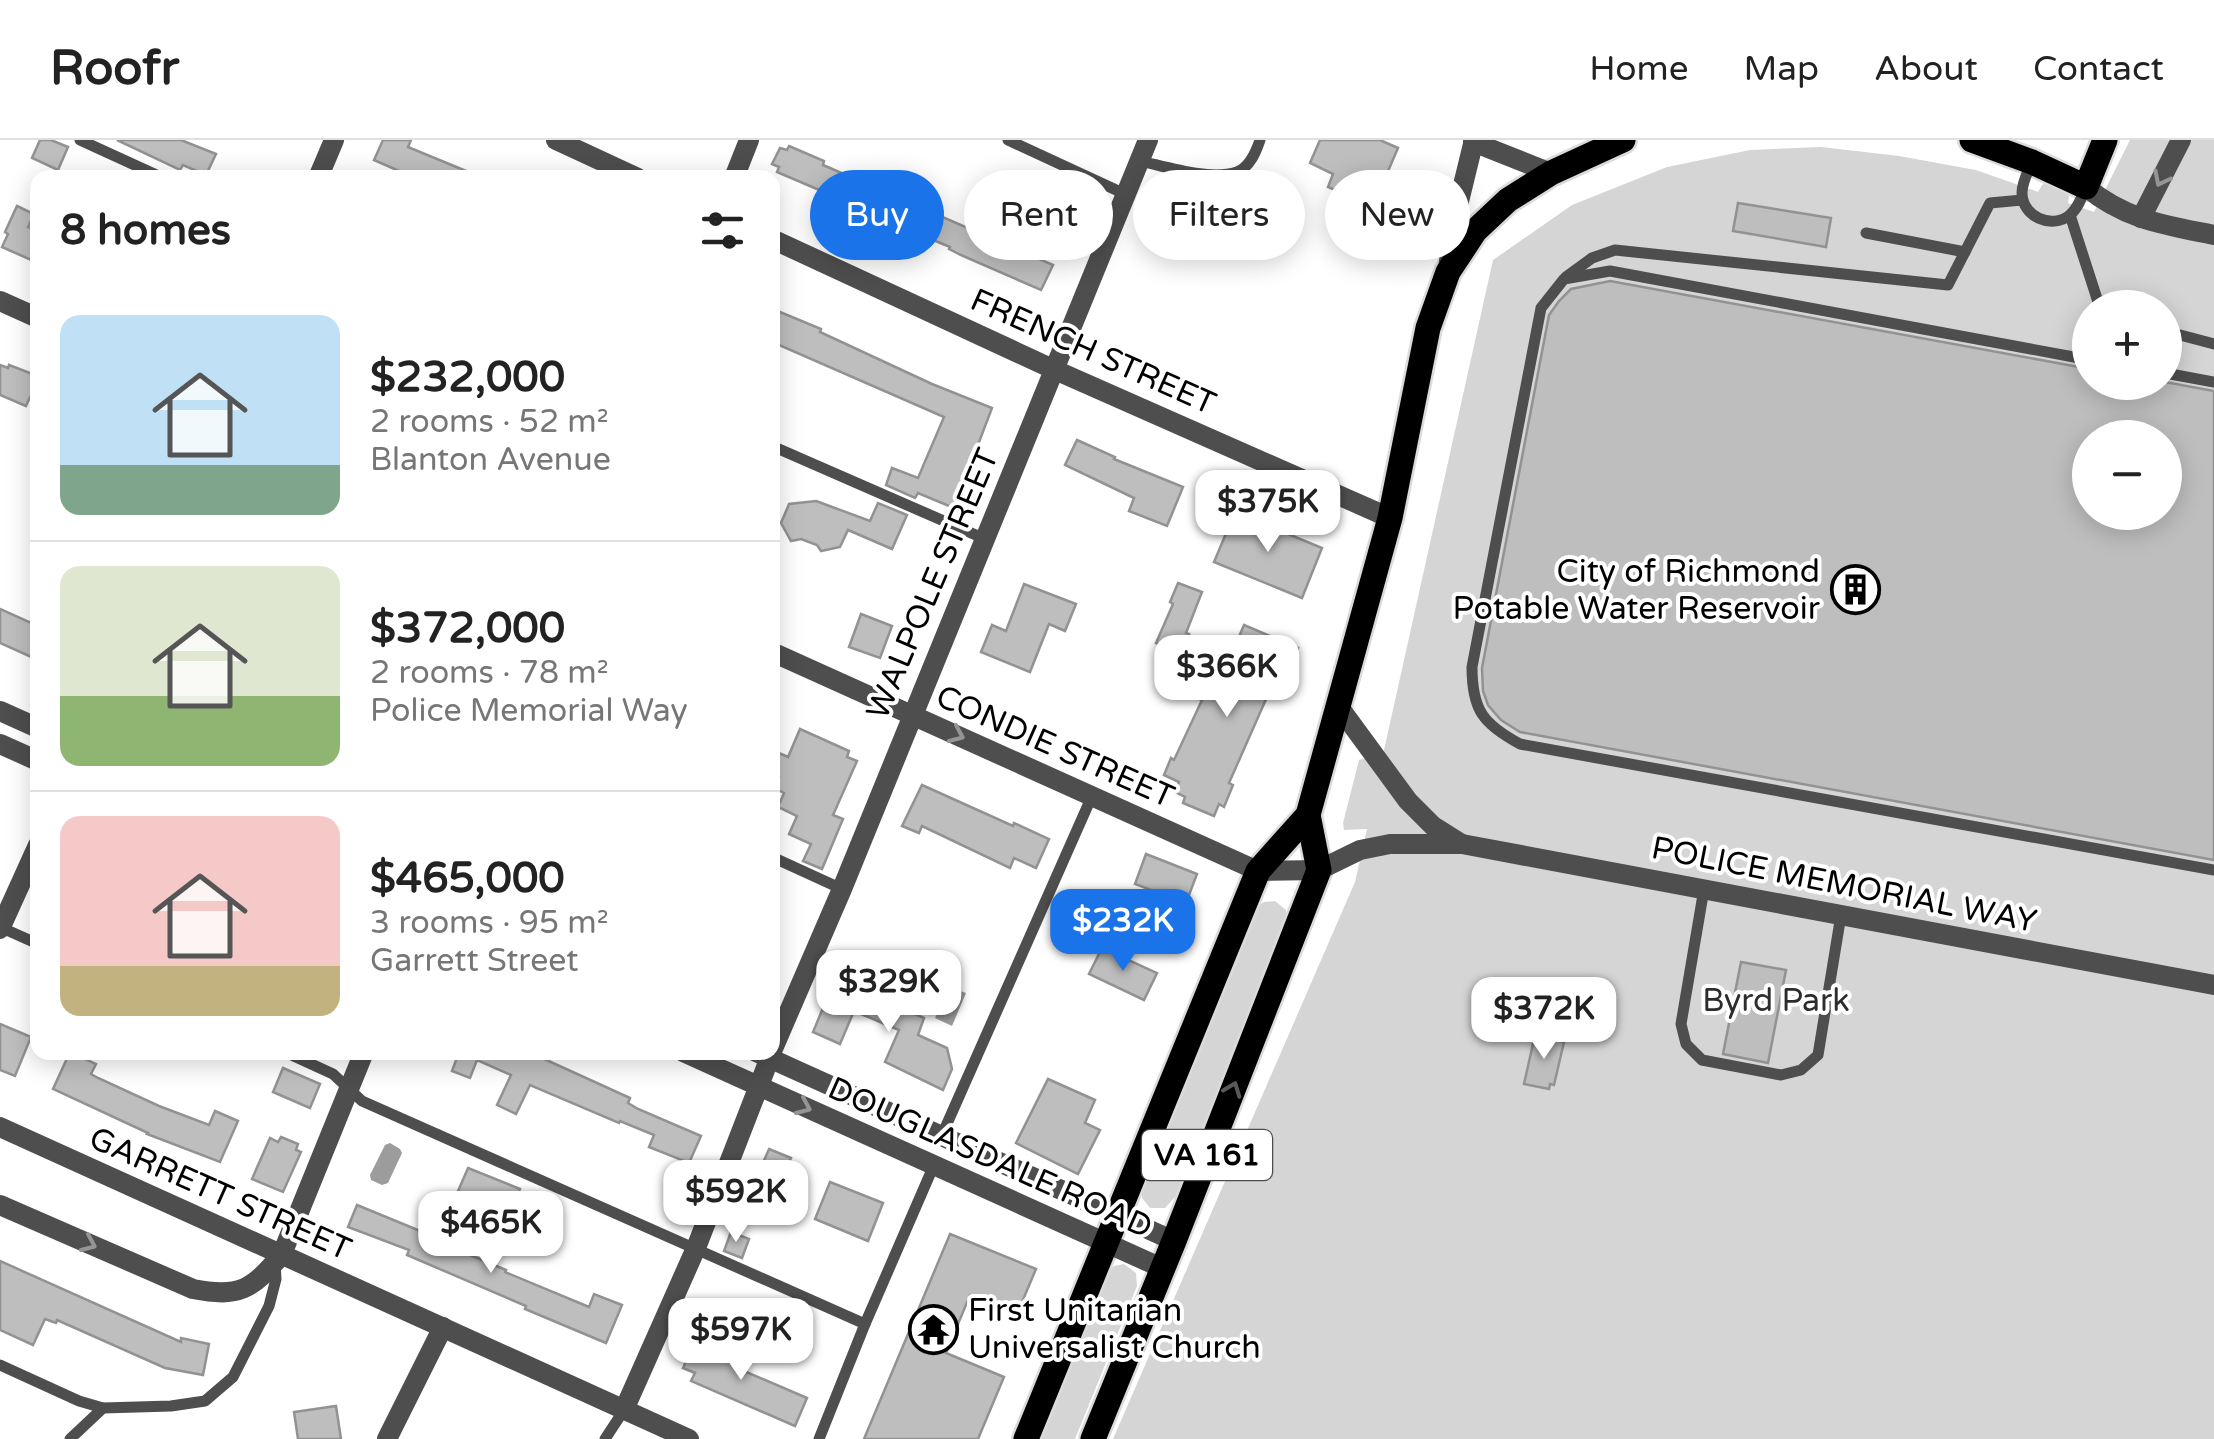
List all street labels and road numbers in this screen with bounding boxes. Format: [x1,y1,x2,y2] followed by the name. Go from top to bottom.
[965,281,1222,423] street label: FRENCH STREET
[859,442,1007,725] street label: WALPOLE STREET
[930,678,1180,817] street label: CONDIE STREET
[1648,829,2040,941] street label: POLICE MEMORIAL WAY
[822,1069,1158,1247] street label: DOUGLASDALE ROAD
[83,1119,357,1269] street label: GARRETT STREET
[1142,1130,1272,1180] road number: VA 161

